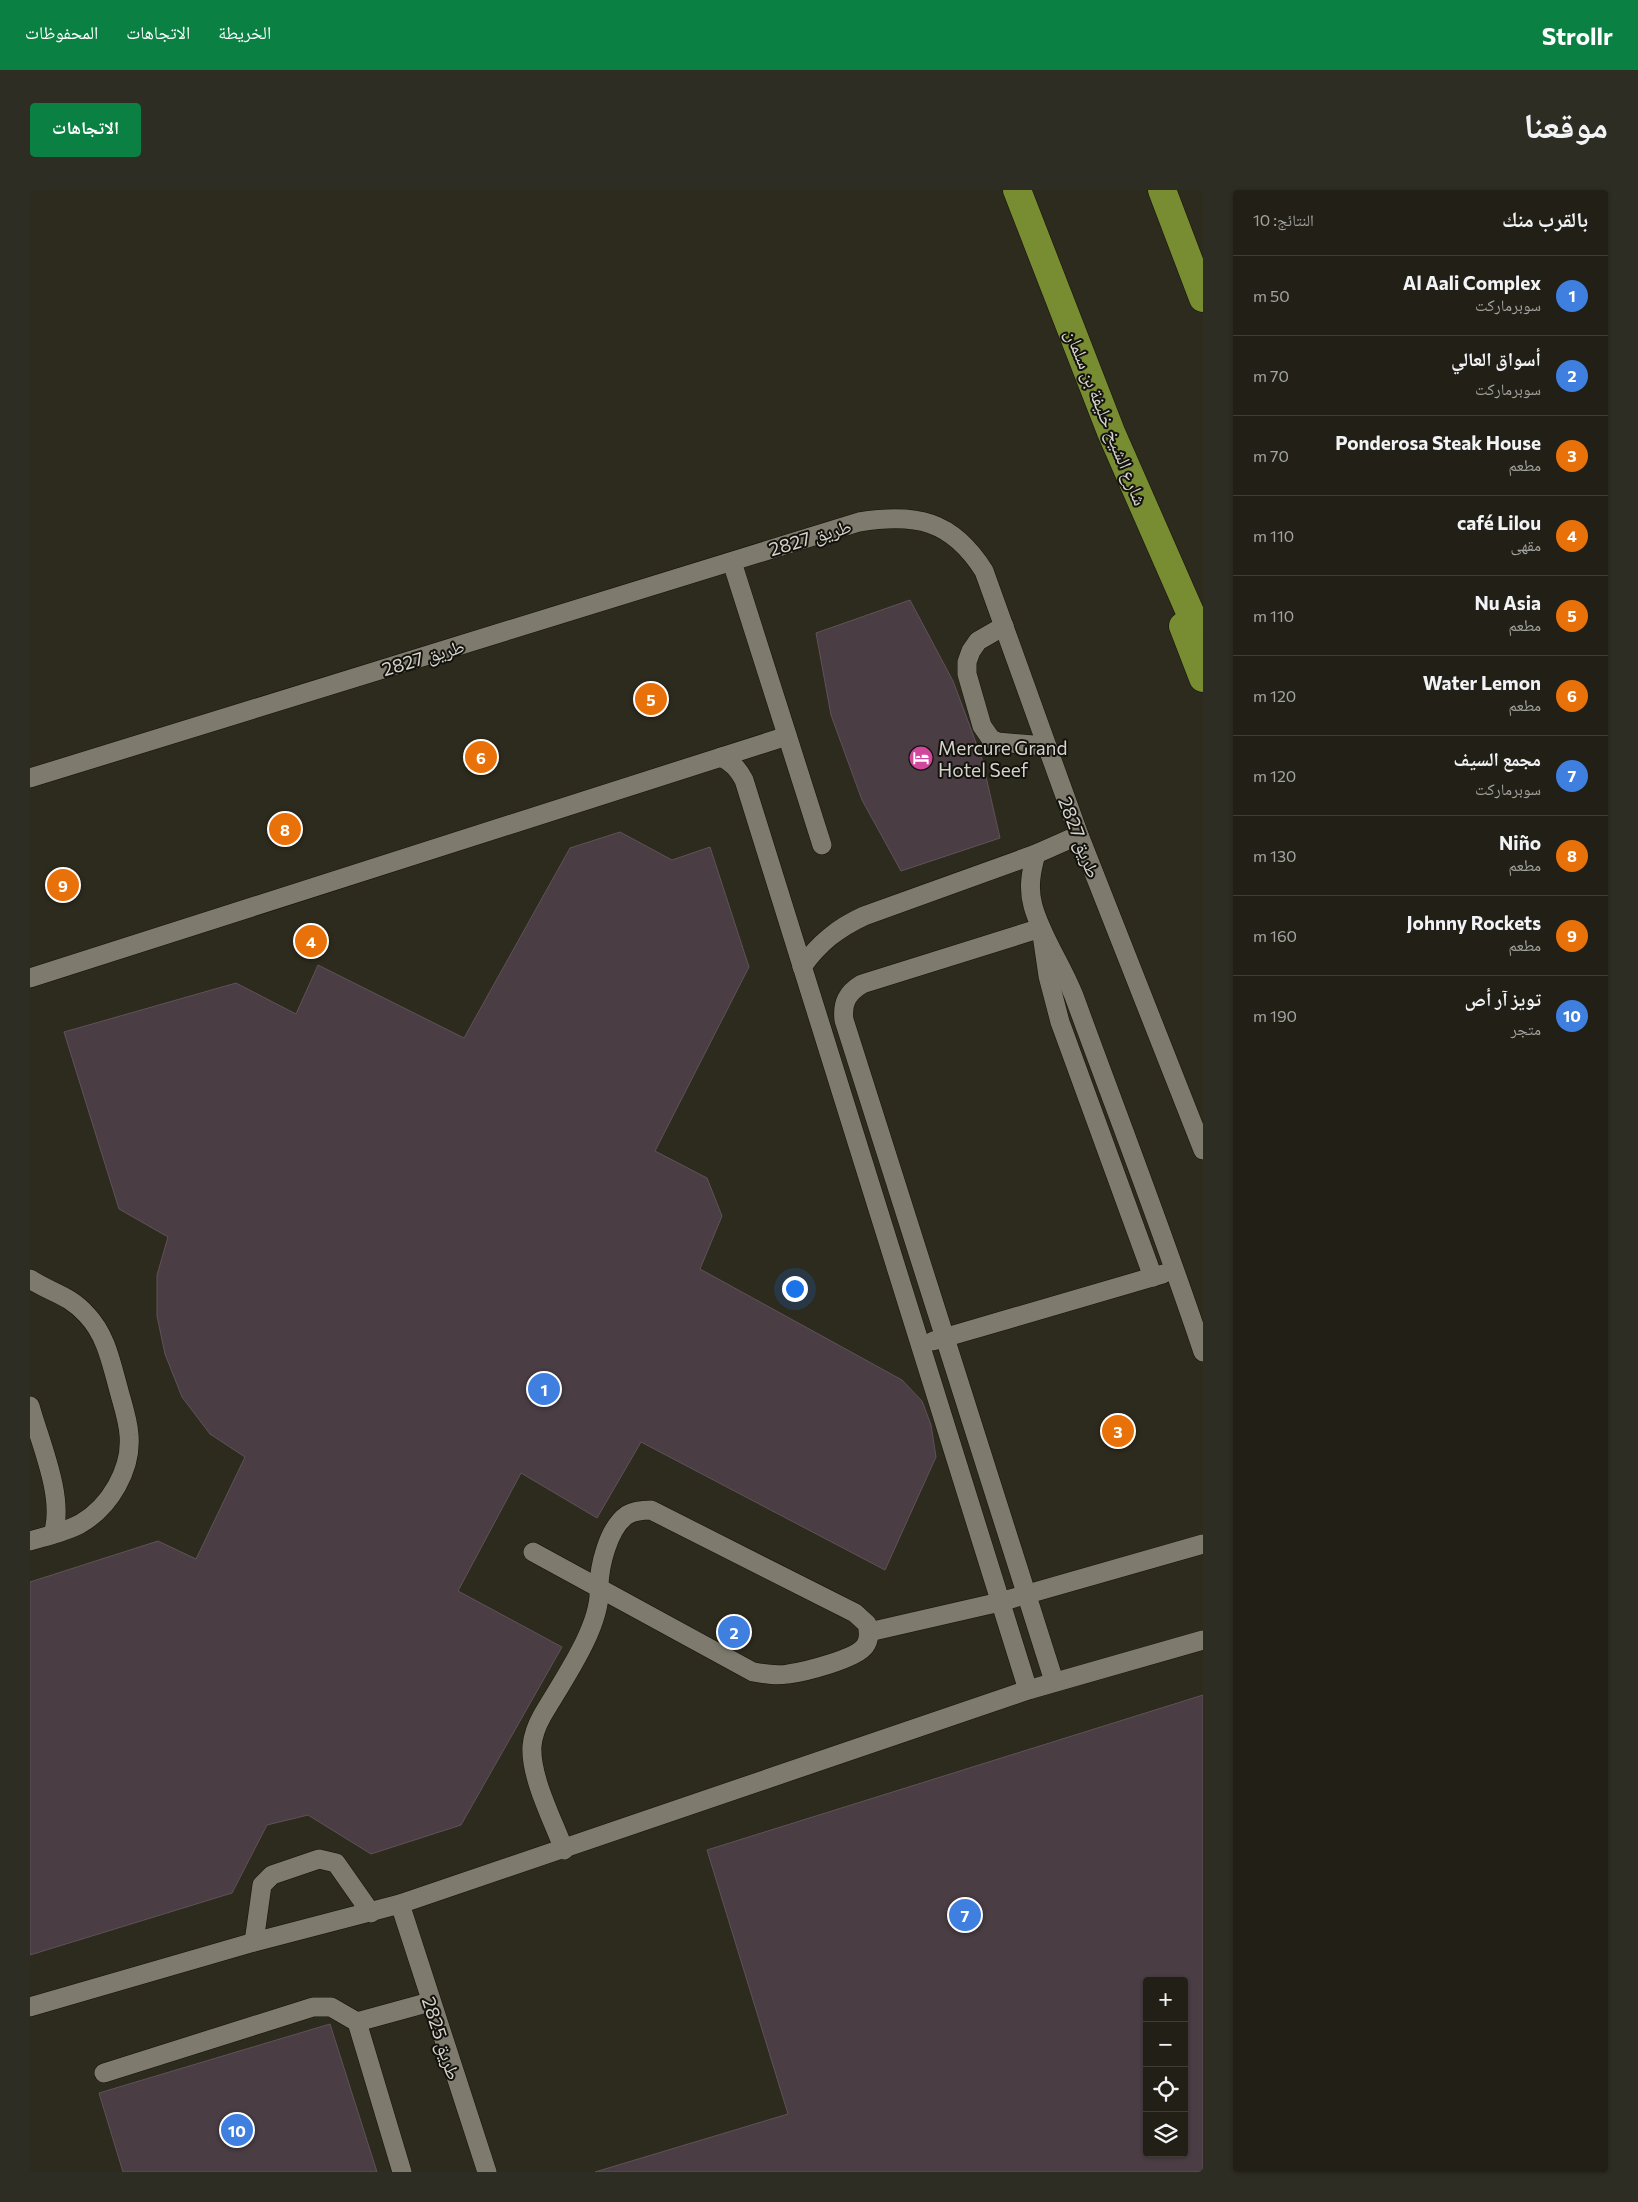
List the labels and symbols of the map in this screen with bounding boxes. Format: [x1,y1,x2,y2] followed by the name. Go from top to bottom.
[1059,325,1153,509] street label: شارع الشيخ خليفة بن سلمان
[766,514,854,561] street label: طريق 2827
[379,634,467,681] street label: طريق 2827
[635,680,667,718] pin: 5
[938,736,1067,781] place label: Mercure Grand Hotel Seef
[465,738,497,776] pin: 6
[908,745,934,771] hotel icon: Mercure Grand Hotel Seef
[1053,793,1106,881] street label: طريق 2827
[269,810,301,848] pin: 8
[47,866,79,904] pin: 9
[295,922,327,960] pin: 4
[782,1276,808,1302] your location
[528,1370,560,1408] pin: 1
[1102,1412,1134,1450] pin: 3
[718,1613,750,1651] pin: 2
[949,1896,981,1934] pin: 7
[417,1994,466,2083] street label: طريق 2825
[221,2111,253,2149] pin: 10

